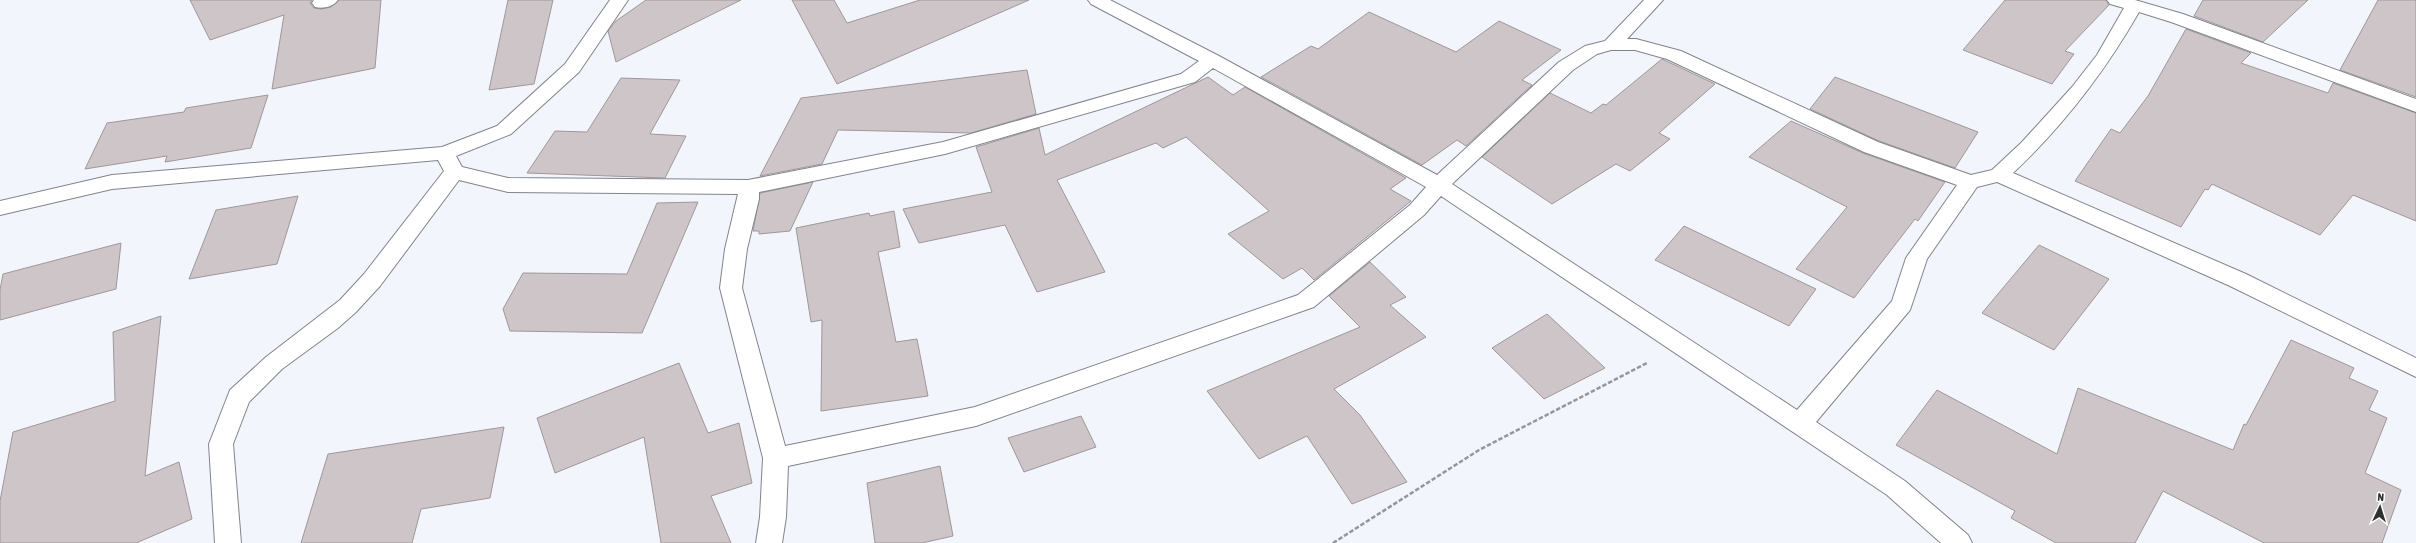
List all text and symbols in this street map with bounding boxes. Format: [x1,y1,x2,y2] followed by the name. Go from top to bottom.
[2360,487,2400,527] north arrow
[2377,491,2384,503] text: N

